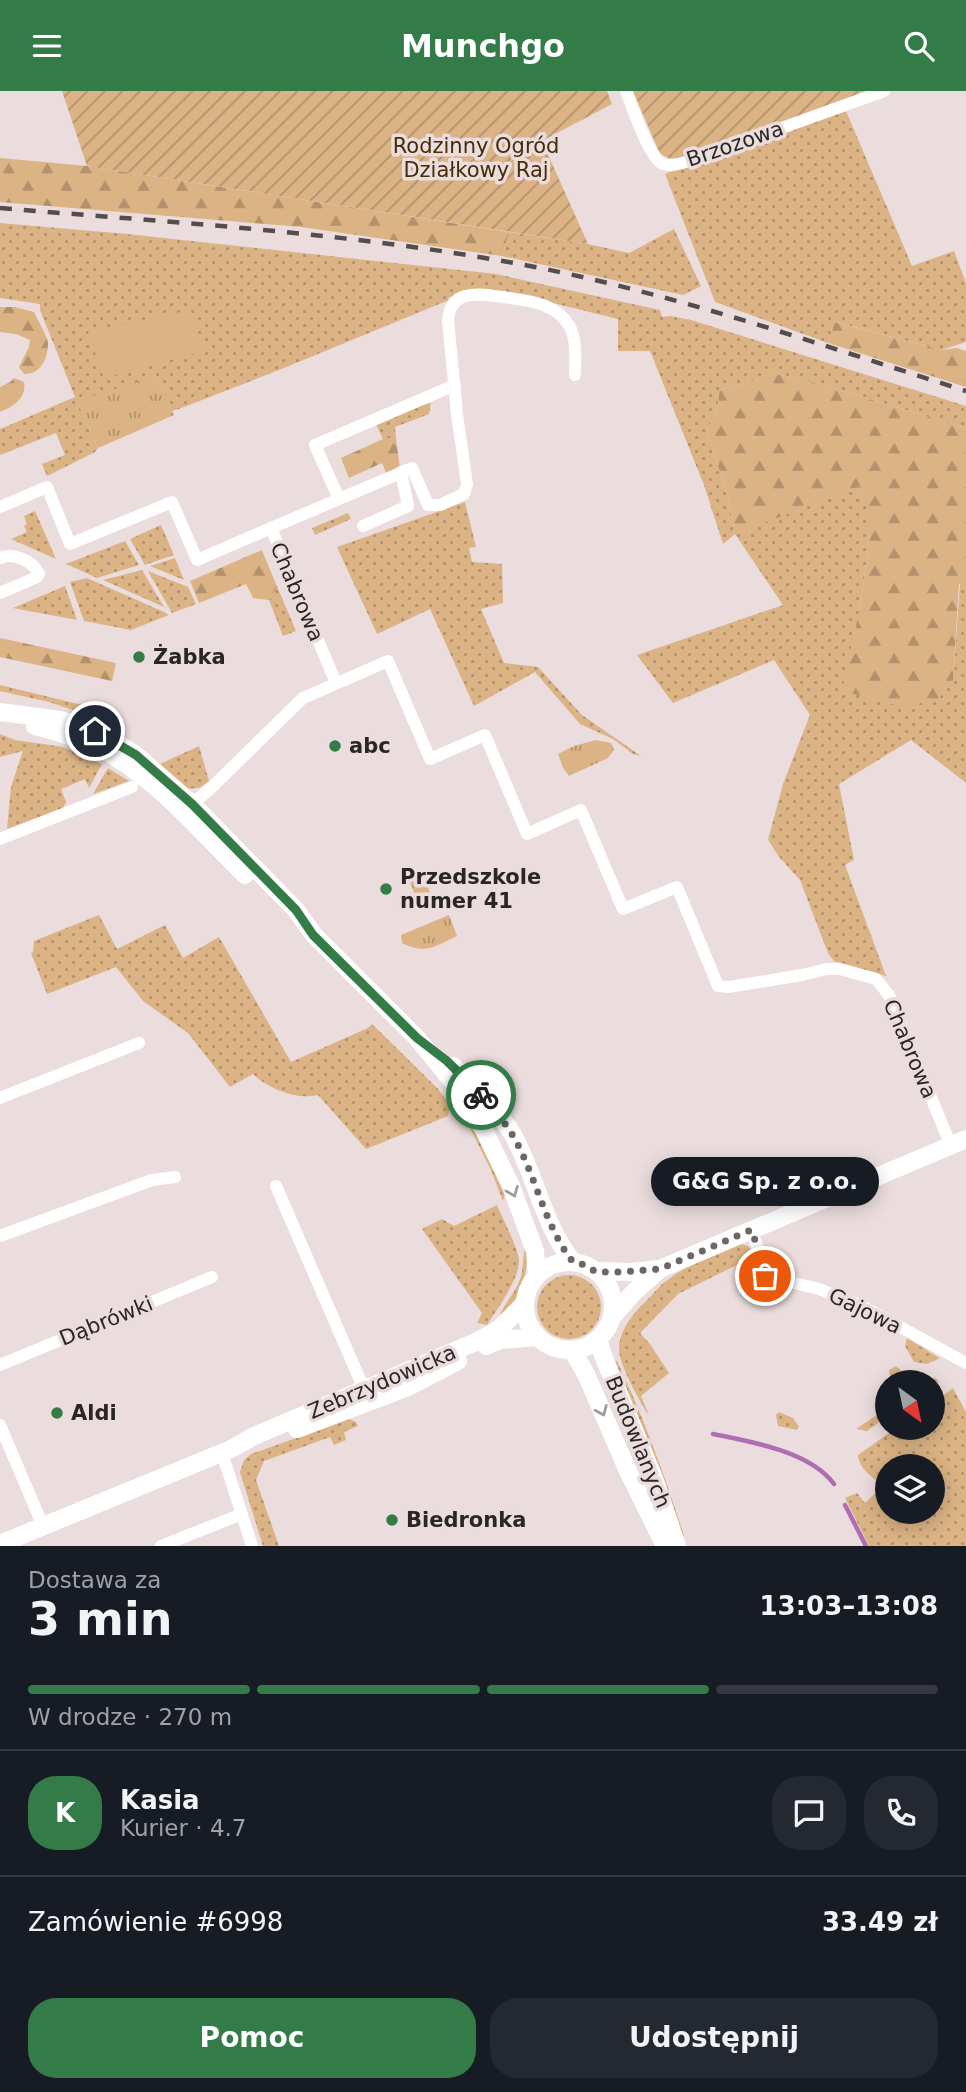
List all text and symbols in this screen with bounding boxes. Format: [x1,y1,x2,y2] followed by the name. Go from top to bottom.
[28,27,66,65] icon: menu
[401,27,565,65] text: Munchgo
[900,27,938,65] icon: search
[683,116,787,172] street label: Brzozowa
[393,134,559,182] park label: Rodzinny Ogród Działkowy Raj
[265,539,329,645] street label: Chabrowa
[153,644,226,669] place label: Żabka
[131,649,147,665] marker: Żabka
[65,701,125,761] pin
[76,712,114,750] icon: home
[349,734,391,758] place label: abc
[327,738,343,754] marker: abc
[400,865,541,913] place label: Przedszkole numer 41
[378,881,394,897] marker: Przedszkole numer 41
[878,996,942,1102] street label: Chabrowa
[446,1060,516,1130] courier
[462,1076,500,1114] icon: bike
[651,1157,879,1206] callout: G&G Sp. z o.o.
[672,1168,858,1194] text: G&G Sp. z o.o.
[505,1184,519,1197] one-way arrow
[735,1246,795,1306] pin
[746,1257,784,1295] icon: bag
[825,1283,905,1339] street label: Gajowa
[56,1291,156,1351] street label: Dąbrówki
[305,1340,459,1424] street label: Zebrzydowicka
[875,1370,945,1440] north arrow
[875,1370,945,1524] map controls
[601,1372,675,1512] street label: Budowlanych
[71,1401,117,1425] place label: Aldi
[594,1404,608,1416] one-way arrow
[49,1405,65,1421] marker: Aldi
[875,1454,945,1524] button: layers
[406,1508,526,1532] place label: Biedronka
[384,1512,400,1528] marker: Biedronka
[28,1567,161,1593] text: Dostawa za
[759,1591,938,1621] text: 13:03–13:08
[28,1592,172,1646] text: 3 min
[28,1704,232,1730] text: W drodze · 270 m
[772,1776,846,1850] button: chat
[864,1776,938,1850] button: phone
[120,1785,200,1815] text: Kasia
[55,1798,75,1828] text: K
[120,1815,246,1841] text: Kurier · 4.7
[28,1907,283,1937] text: Zamówienie #6998
[822,1907,938,1937] text: 33.49 zł
[28,1998,476,2078] button: Pomoc
[490,1998,938,2078] button: Udostępnij

